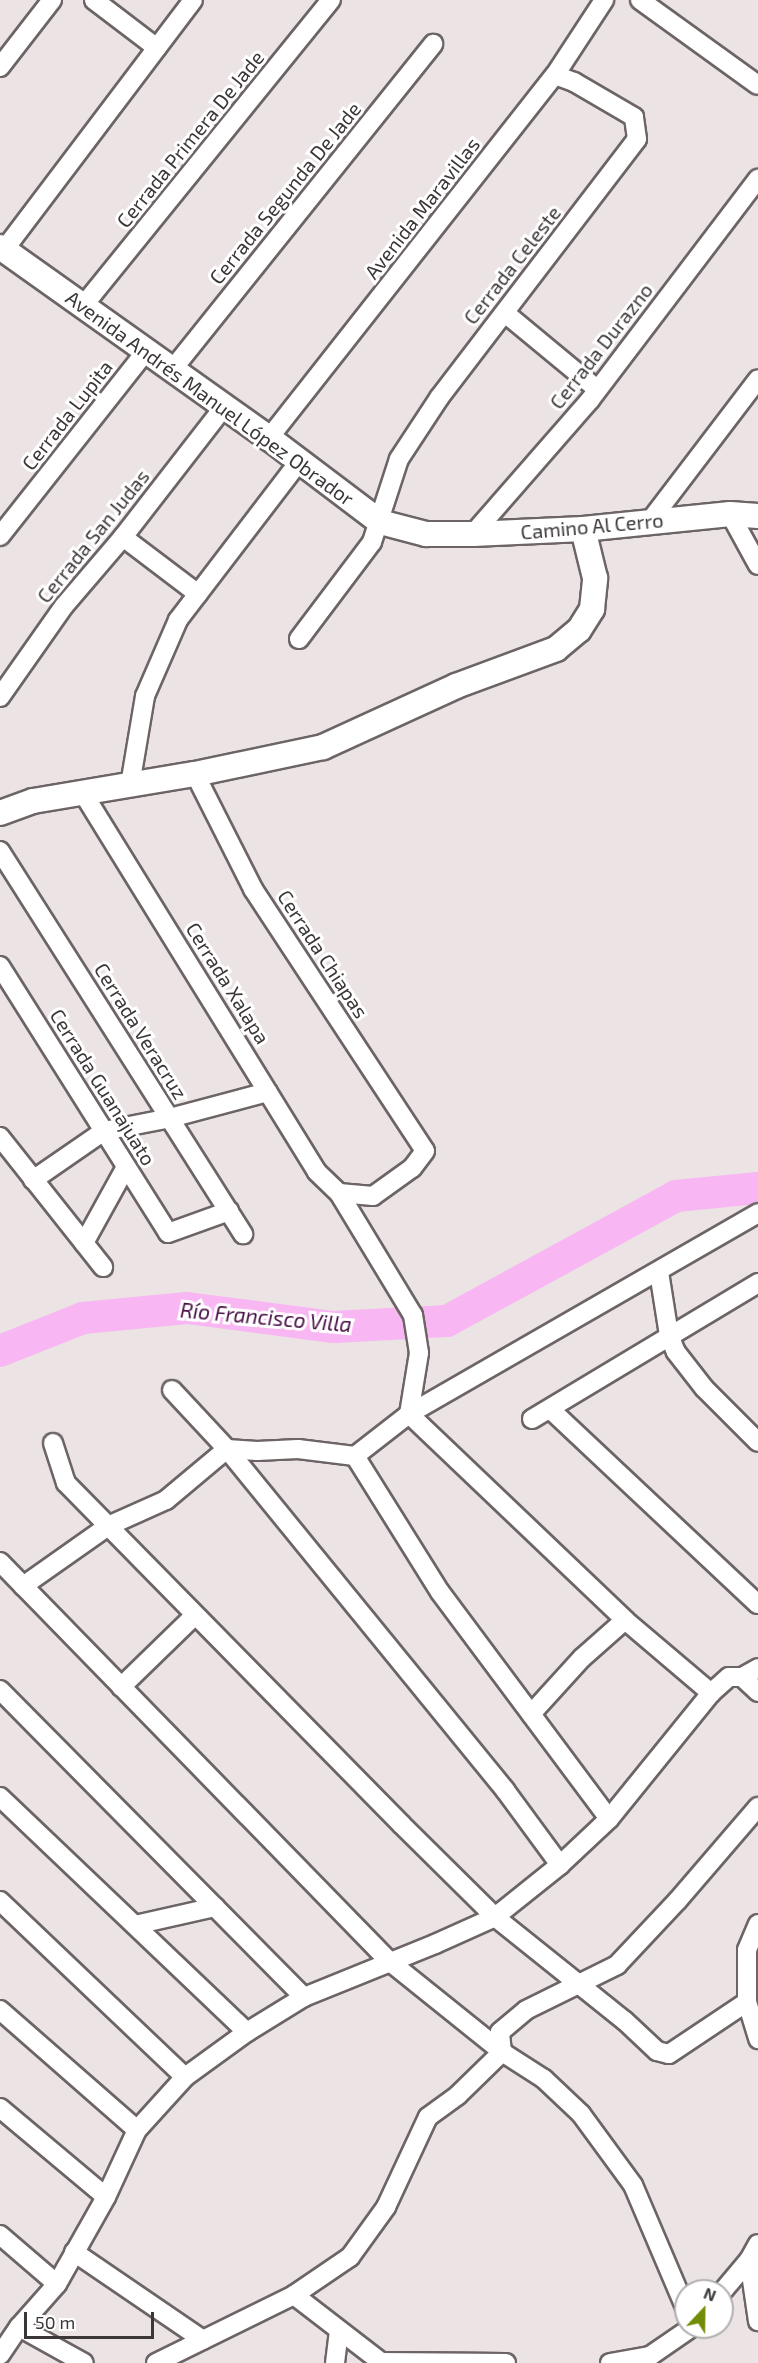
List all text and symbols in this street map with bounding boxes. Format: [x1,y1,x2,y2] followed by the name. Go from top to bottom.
[111,46,269,232] street label: Cerrada Primera De Jade
[204,97,366,289] street label: Cerrada Segunda De Jade
[359,133,485,283] street label: Avenida Maravillas
[458,201,566,329] street label: Cerrada Celeste
[544,278,658,414] street label: Cerrada Durazno
[61,285,359,511] street label: Avenida Andrés Manuel López Obrador
[17,355,117,475] street label: Cerrada Lupita
[32,464,154,608] street label: Cerrada San Judas
[519,508,665,544] street label: Camino Al Cerro
[273,886,373,1022] street label: Cerrada Chiapas
[181,918,275,1048] street label: Cerrada Xalapa
[89,958,193,1104] street label: Cerrada Veracruz
[45,1004,161,1170] street label: Cerrada Guanajuato
[179,1297,353,1337] water label: Río Francisco Villa
[674,2279,734,2339] north arrow
[701,2283,719,2305] text: N
[27,2300,158,2338] scale bar
[35,2311,75,2333] text: 50 m

